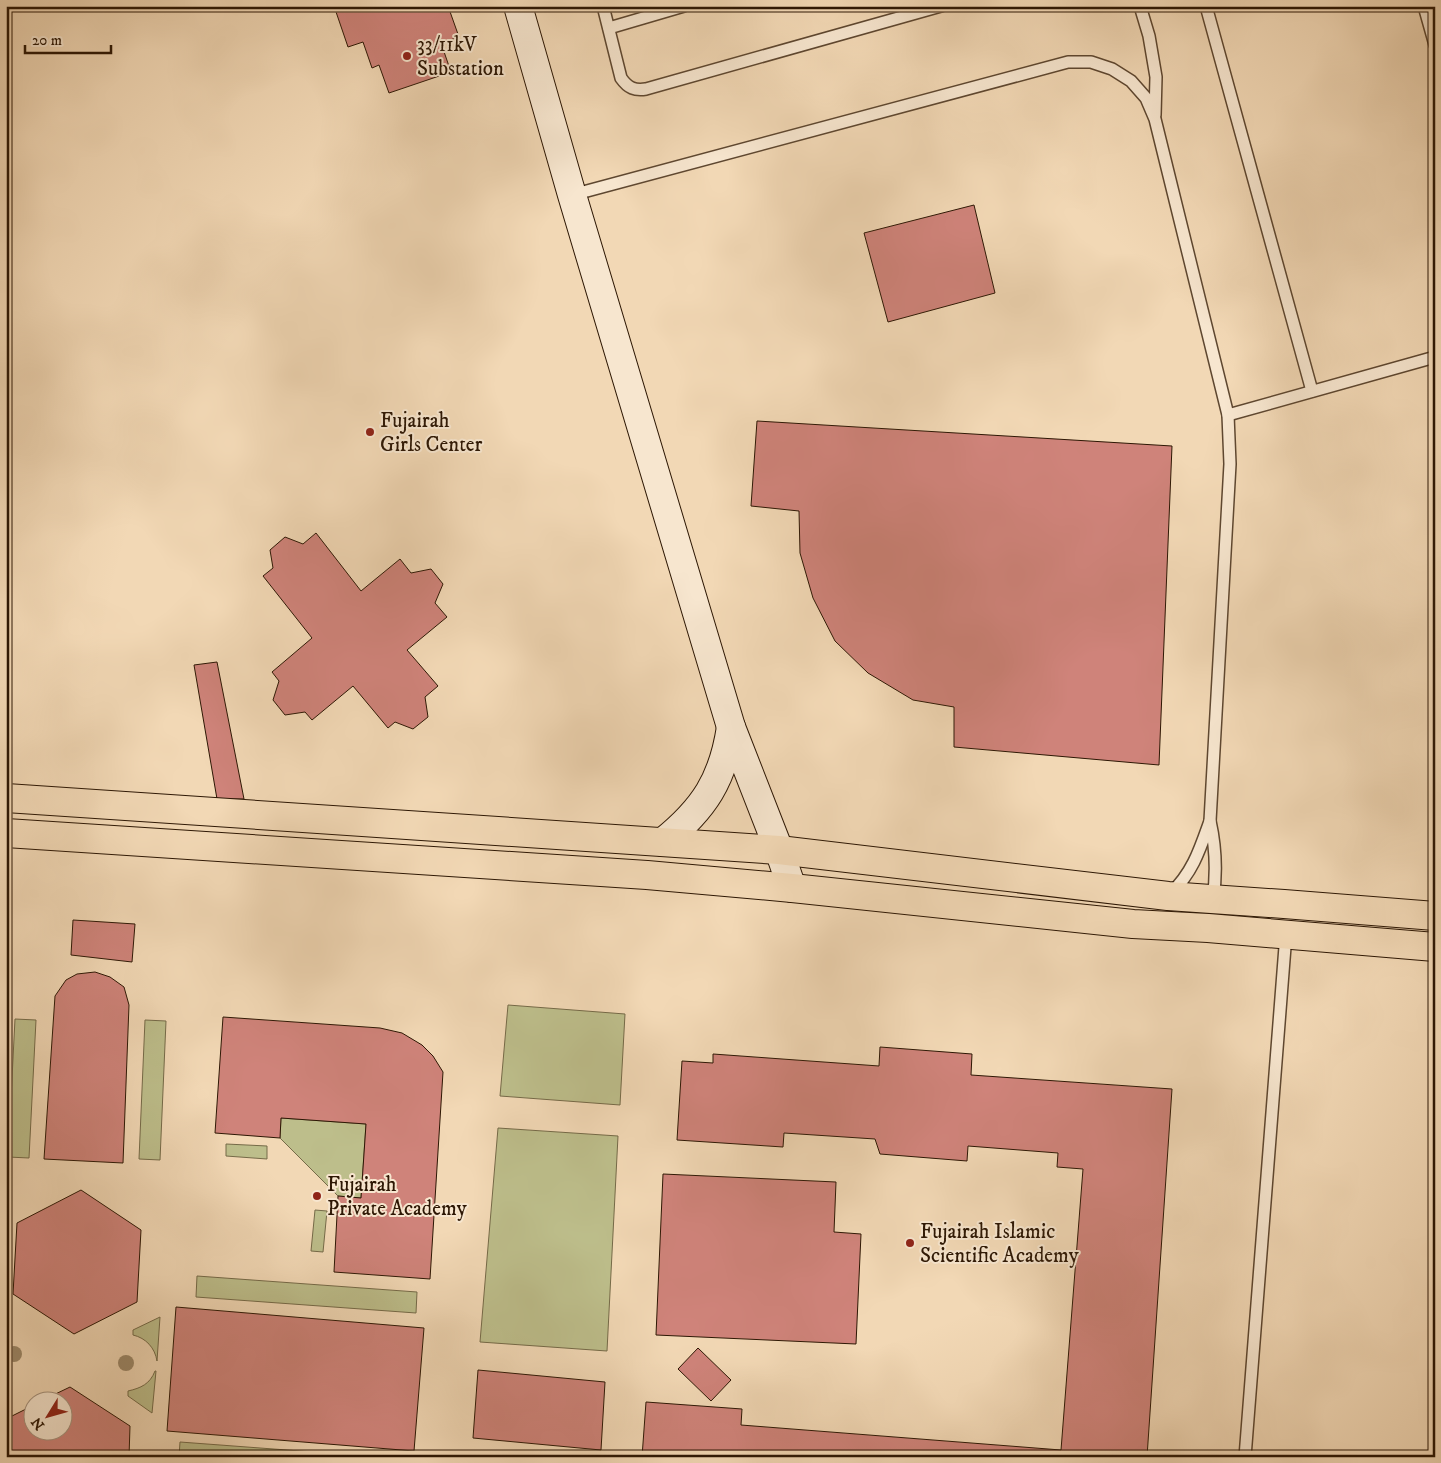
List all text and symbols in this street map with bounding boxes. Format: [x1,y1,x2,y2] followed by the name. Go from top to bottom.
[25,22,111,54] scale bar
[32,31,62,50] text: 20 m
[417,32,504,82] place label: 33/11kV Substation
[401,50,413,62] marker: 33/11kV Substation
[380,408,483,458] place label: Fujairah Girls Center
[364,426,376,438] marker: Fujairah Girls Center
[327,1172,468,1222] place label: Fujairah Private Academy
[311,1190,323,1202] marker: Fujairah Private Academy
[920,1219,1080,1269] place label: Fujairah Islamic Scientific Academy
[904,1237,916,1249] marker: Fujairah Islamic Scientific Academy
[22,1390,72,1440] north arrow
[27,1413,49,1433] text: N

